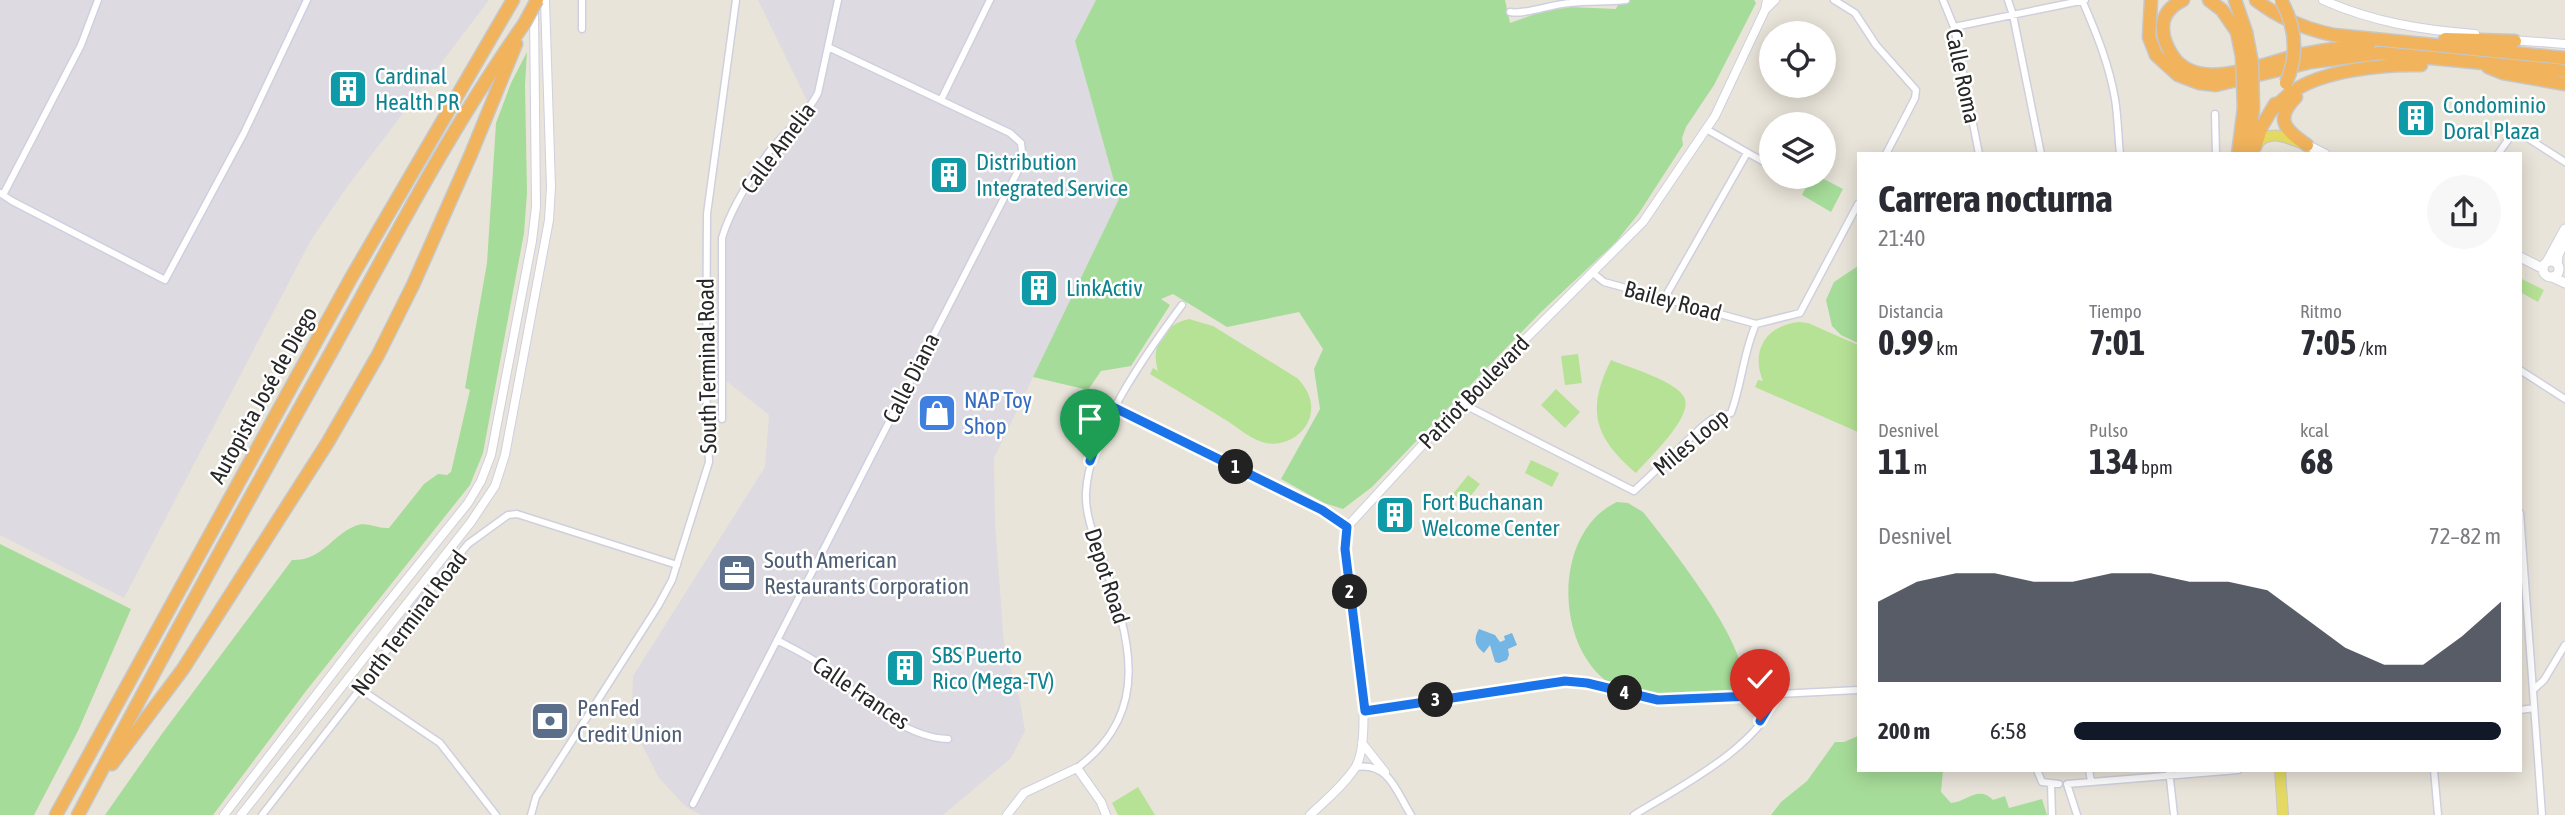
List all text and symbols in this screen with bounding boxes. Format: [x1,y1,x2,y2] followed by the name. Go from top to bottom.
[1759,21,1836,189] map controls
[1759,21,1836,98] button: locate
[1940,26,1986,126] street label: Calle Roma
[375,63,460,115] place label: Cardinal Health PR
[327,68,369,110] building icon: Cardinal Health PR
[2443,92,2546,144] place label: Condominio Doral Plaza
[735,97,821,199] street label: Calle Amelia
[2395,97,2437,139] building icon: Condominio Doral Plaza
[1759,112,1836,189] button: layers
[976,149,1128,201] place label: Distribution Integrated Service
[928,154,970,196] building icon: Distribution Integrated Service
[2427,175,2501,249] button: share
[1878,177,2113,220] text: Carrera nocturna
[1878,225,1925,251] text: 21:40
[1018,267,1060,309] building icon: LinkActiv
[1066,275,1143,301] place label: LinkActiv
[1622,276,1724,326] street label: Bailey Road
[692,278,722,454] street label: South Terminal Road
[1878,300,1943,322] text: Distancia
[2089,300,2142,322] text: Tiempo
[2300,300,2342,322] text: Ritmo
[204,302,322,488] street label: Autopista José de Diego
[1878,322,1934,362] text: 0.99
[2089,322,2145,362] text: 7:01
[2300,322,2356,362] text: 7:05
[877,329,945,427] street label: Calle Diana
[1413,330,1535,454] street label: Patriot Boulevard
[1934,337,1958,359] text: km
[2356,337,2387,359] text: /km
[964,387,1032,439] place label: NAP Toy Shop
[1060,389,1120,461] pin
[916,392,958,434] shop icon: NAP Toy Shop
[1071,400,1109,438] icon: arrive
[1648,403,1734,481] street label: Miles Loop
[1878,419,1939,441] text: Desnivel
[2089,419,2128,441] text: Pulso
[2300,419,2329,441] text: kcal
[1878,441,1911,481] text: 11
[2089,441,2138,481] text: 134
[2300,441,2333,481] text: 68
[1218,449,1254,484] pin: 1
[1231,455,1240,477] text: 1
[1911,456,1927,478] text: m
[2138,456,2173,478] text: bpm
[1422,489,1561,541] place label: Fort Buchanan Welcome Center
[1374,494,1416,536] building icon: Fort Buchanan Welcome Center
[1878,523,1952,549] text: Desnivel
[2429,523,2501,549] text: 72–82 m
[1079,525,1135,627] street label: Depot Road
[346,545,472,701] street label: North Terminal Road
[764,547,969,599] place label: South American Restaurants Corporation
[716,552,758,594] office icon: South American Restaurants Corporation
[1332,574,1368,610] pin: 2
[1345,580,1354,602] text: 2
[932,642,1054,694] place label: SBS Puerto Rico (Mega-TV)
[884,647,926,689] building icon: SBS Puerto Rico (Mega-TV)
[1730,649,1790,721] pin
[808,651,914,735] street label: Calle Frances
[1741,660,1779,698] icon: check
[1608,676,1642,710] pin: 4
[1620,681,1629,703] text: 4
[1418,682,1454,718] pin: 3
[1431,688,1440,710] text: 3
[577,695,682,747] place label: PenFed Credit Union
[529,700,571,742] bank icon: PenFed Credit Union
[1878,718,1930,744] text: 200 m
[1990,718,2027,744] text: 6:58

